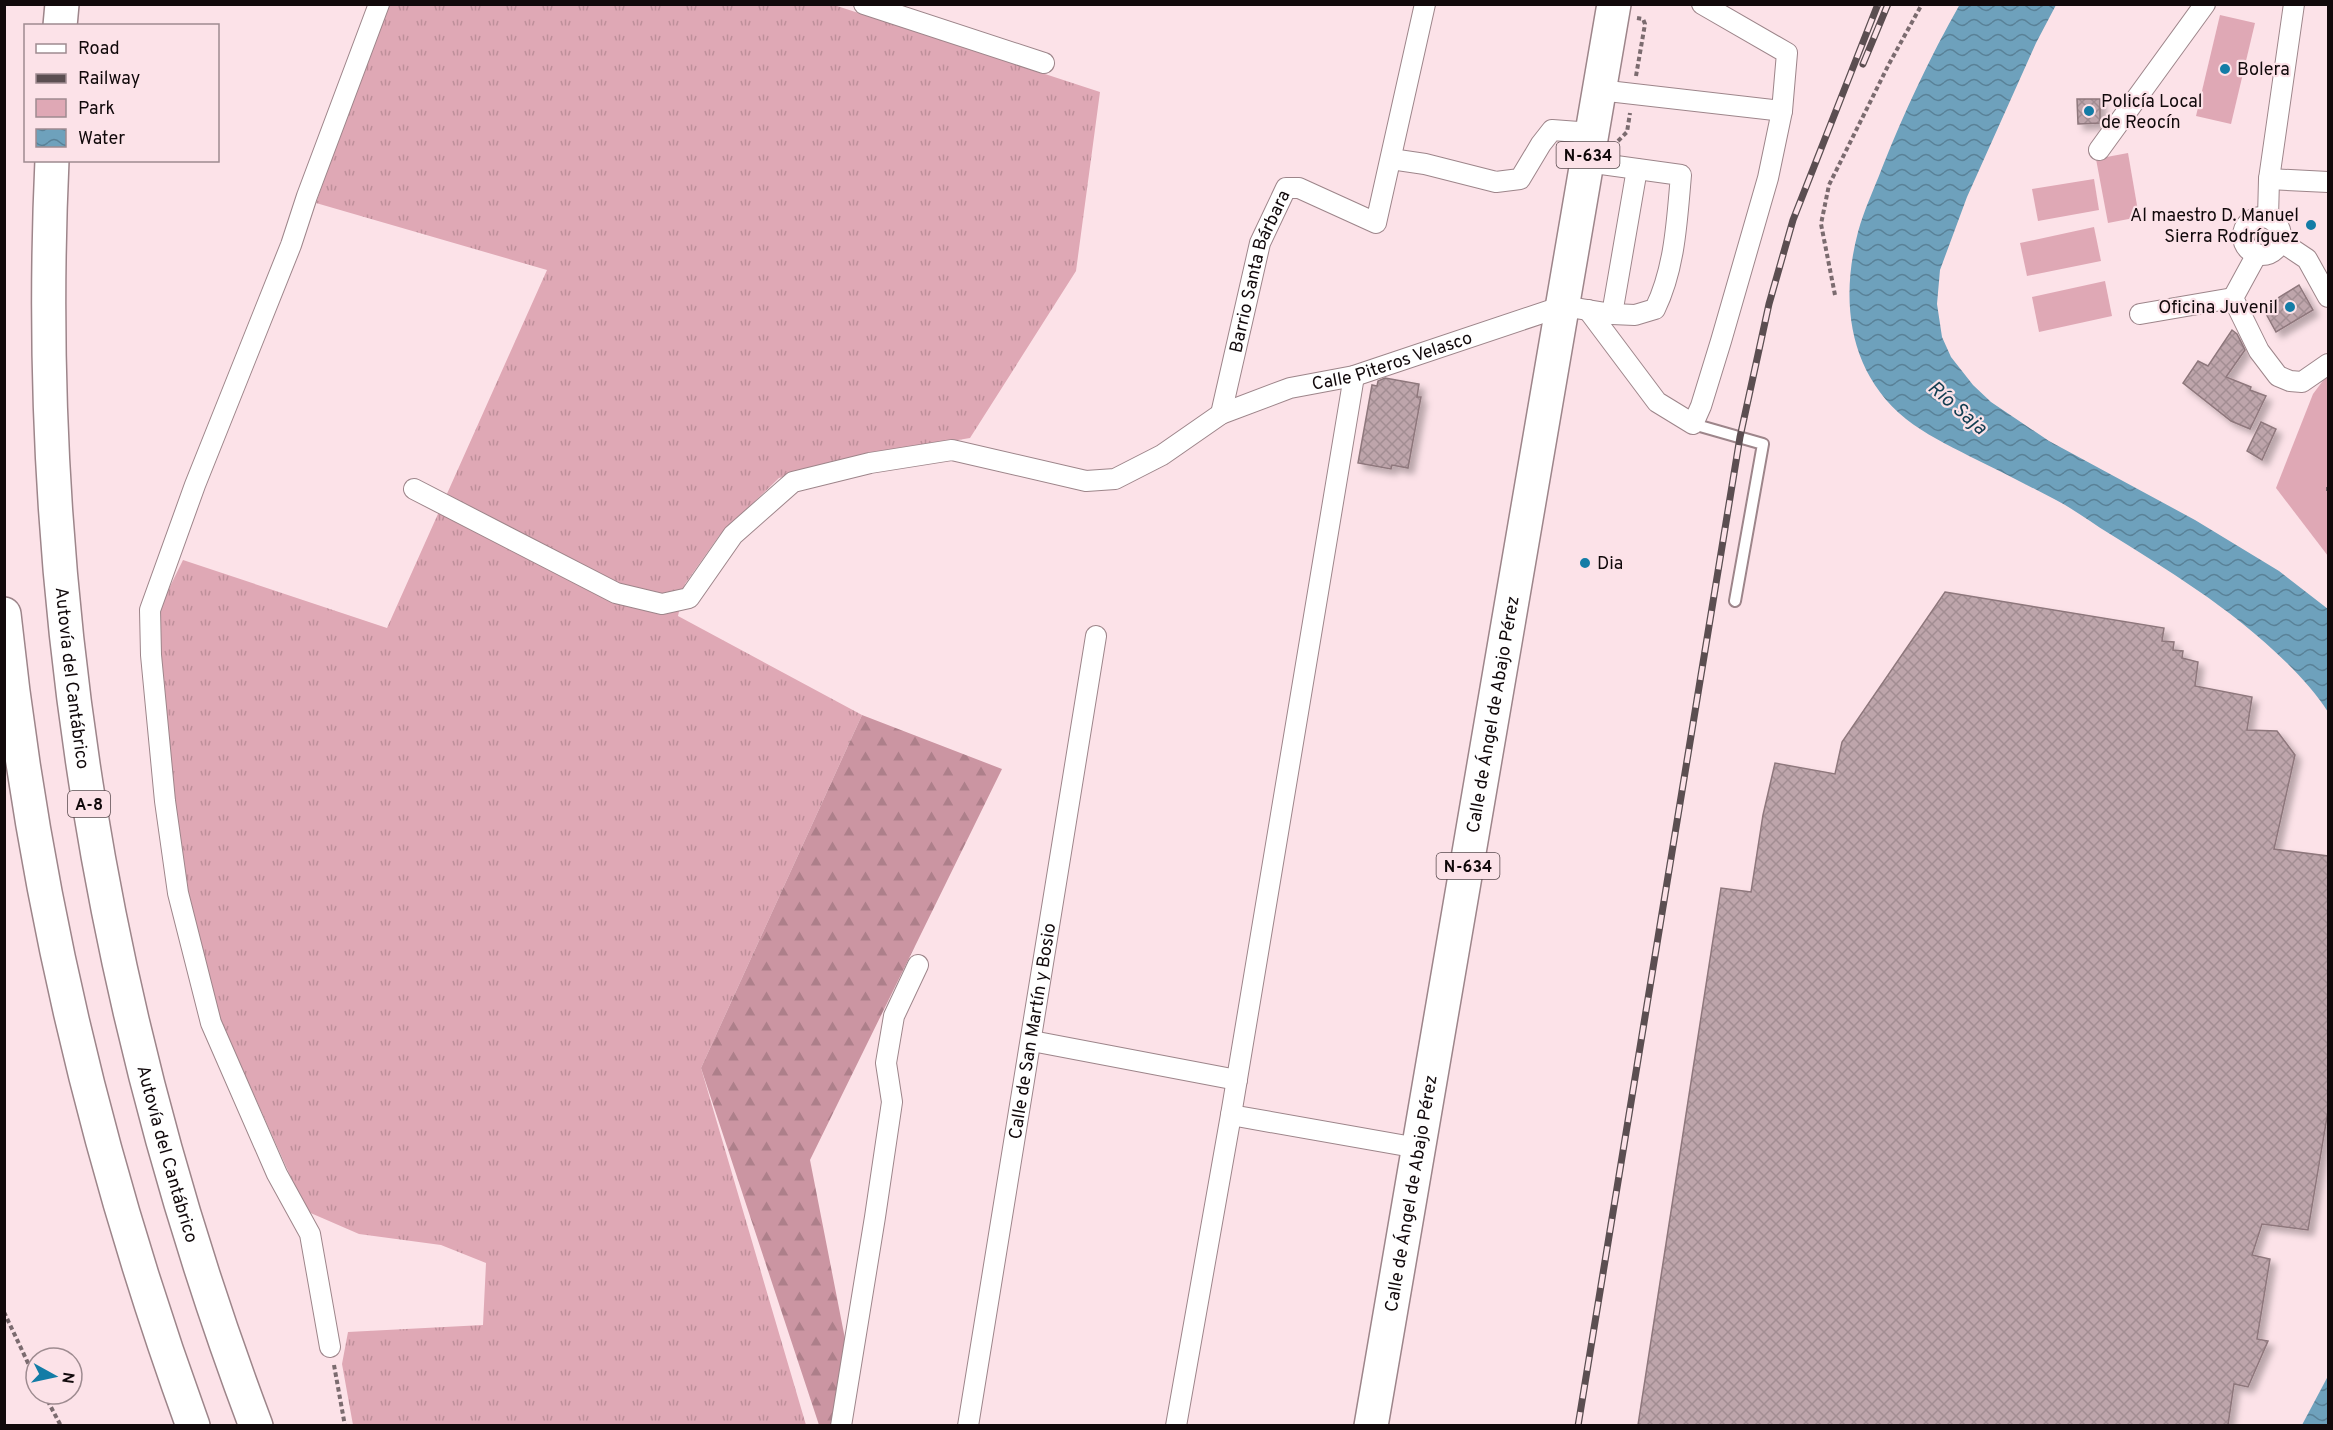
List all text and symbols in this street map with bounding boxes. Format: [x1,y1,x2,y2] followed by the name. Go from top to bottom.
[24,24,219,162] legend
[78,38,120,61] text: Road
[2237,59,2290,82] place label: Bolera
[2218,62,2232,76] marker: Bolera
[78,68,140,91] text: Railway
[2101,91,2202,135] place label: Policía Local de Reocín
[78,98,115,121] text: Park
[2082,104,2096,118] marker: Policía Local de Reocín
[78,128,125,151] text: Water
[1556,142,1620,168] road number: N-634
[1225,187,1296,355] street label: Barrio Santa Bárbara
[2130,205,2299,249] place label: Al maestro D. Manuel Sierra Rodríguez
[2304,218,2318,232] marker: Al maestro D. Manuel Sierra Rodríguez
[2158,297,2278,320] place label: Oficina Juvenil
[2283,300,2297,314] marker: Oficina Juvenil
[1310,327,1476,397] street label: Calle Piteros Velasco
[1922,376,1992,442] water label: Río Saja
[1597,553,1623,576] place label: Dia
[1578,556,1592,570] marker: Dia
[49,586,94,771] street label: Autovía del Cantábrico
[1463,594,1526,835] street label: Calle de Ángel de Abajo Pérez
[68,791,110,817] road number: A-8
[1436,853,1500,879] road number: N-634
[1005,922,1062,1141] street label: Calle de San Martín y Bosio
[130,1063,202,1246] street label: Autovía del Cantábrico
[1381,1073,1444,1314] street label: Calle de Ángel de Abajo Pérez
[24,1346,84,1406] north arrow
[56,1371,78,1385] text: N

